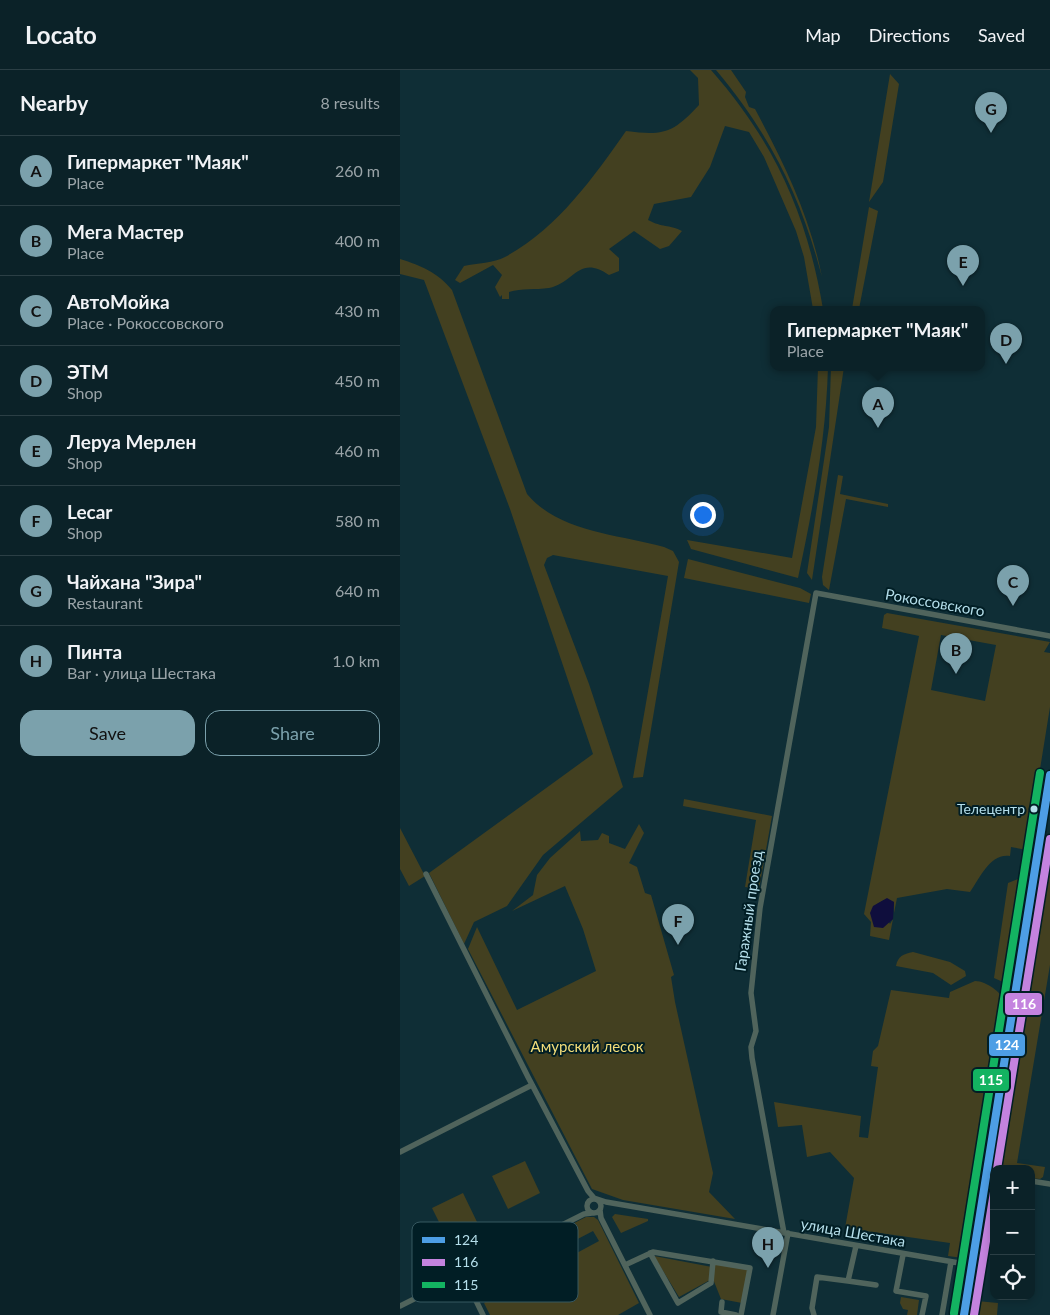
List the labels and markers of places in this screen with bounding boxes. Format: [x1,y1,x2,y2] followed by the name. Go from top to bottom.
[975,92,1007,133] pin: G
[947,245,979,286] pin: E
[990,323,1022,364] pin: D
[862,387,894,428] pin: A
[997,565,1029,606] pin: C
[940,633,972,674] pin: B
[957,800,1025,817] place label: Телецентр
[1029,804,1039,814] marker: Телецентр
[662,904,694,945] pin: F
[752,1227,784,1268] pin: H

